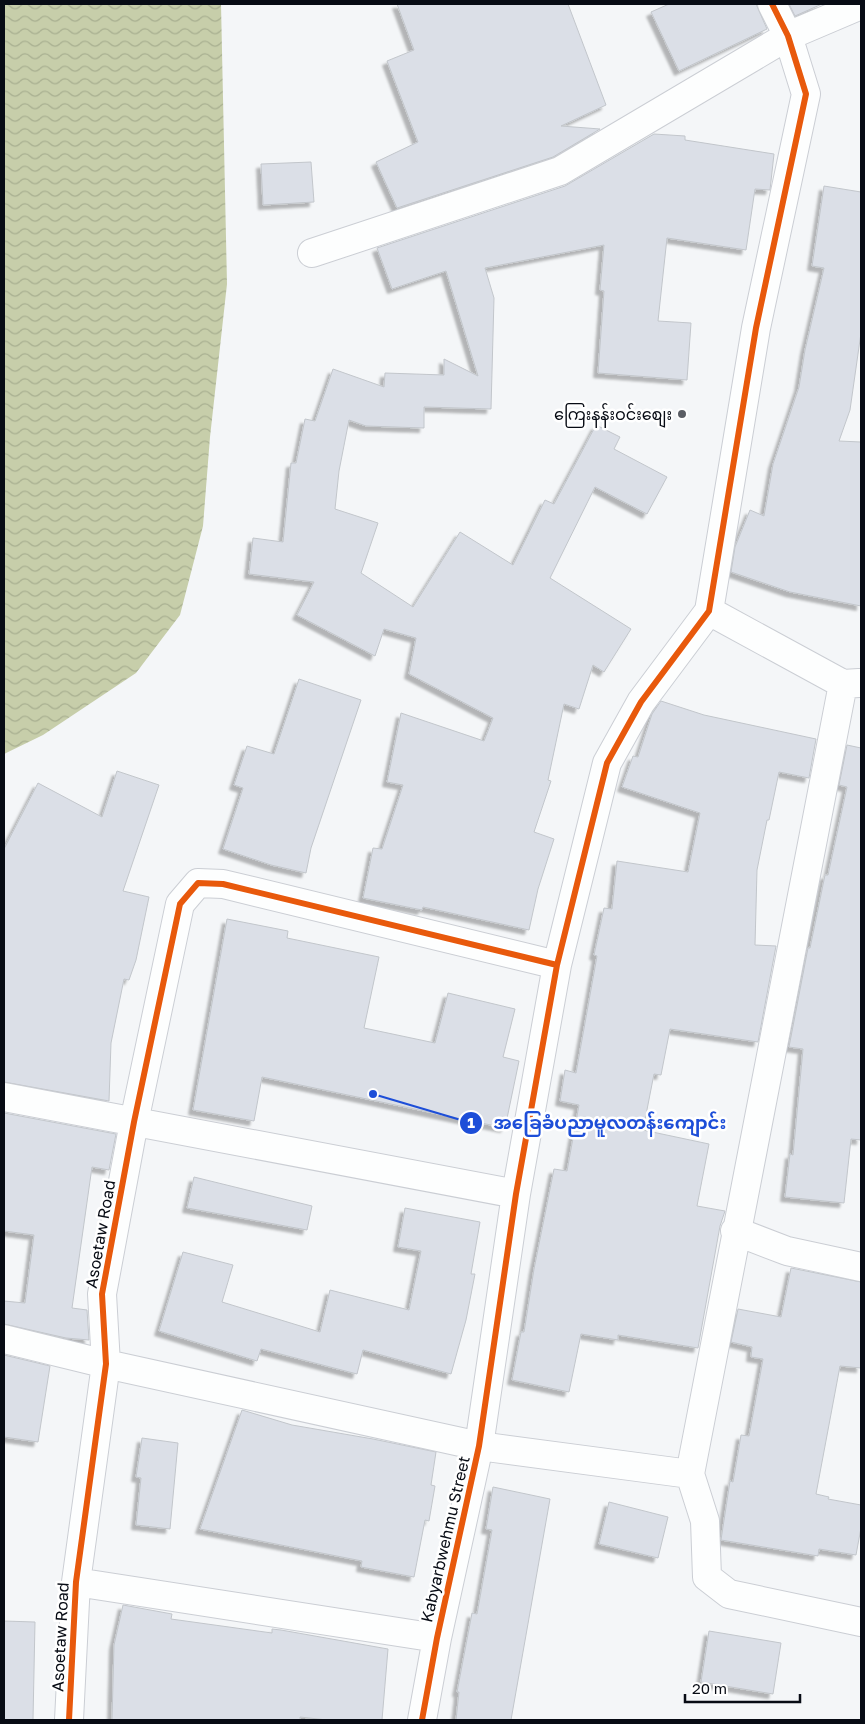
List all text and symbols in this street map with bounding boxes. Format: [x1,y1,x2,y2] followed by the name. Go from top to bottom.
[554,403,672,428] place label: ကြေးနန်းဝင်းစျေး
[676,408,688,420] marker: ကြေးနန်းဝင်းစျေး
[459,1106,737,1139] callout: အခြေခံပညာမူလတန်းကျောင်း
[494,1111,726,1138] text: အခြေခံပညာမူလတန်းကျောင်း
[467,1113,475,1131] text: 1
[81,1178,119,1290] street label: Asoetaw Road
[416,1454,474,1624] street label: Kabyarbwehmu Street
[47,1582,73,1692] street label: Asoetaw Road
[685,1672,800,1704] scale bar
[692,1679,727,1697] text: 20 m

